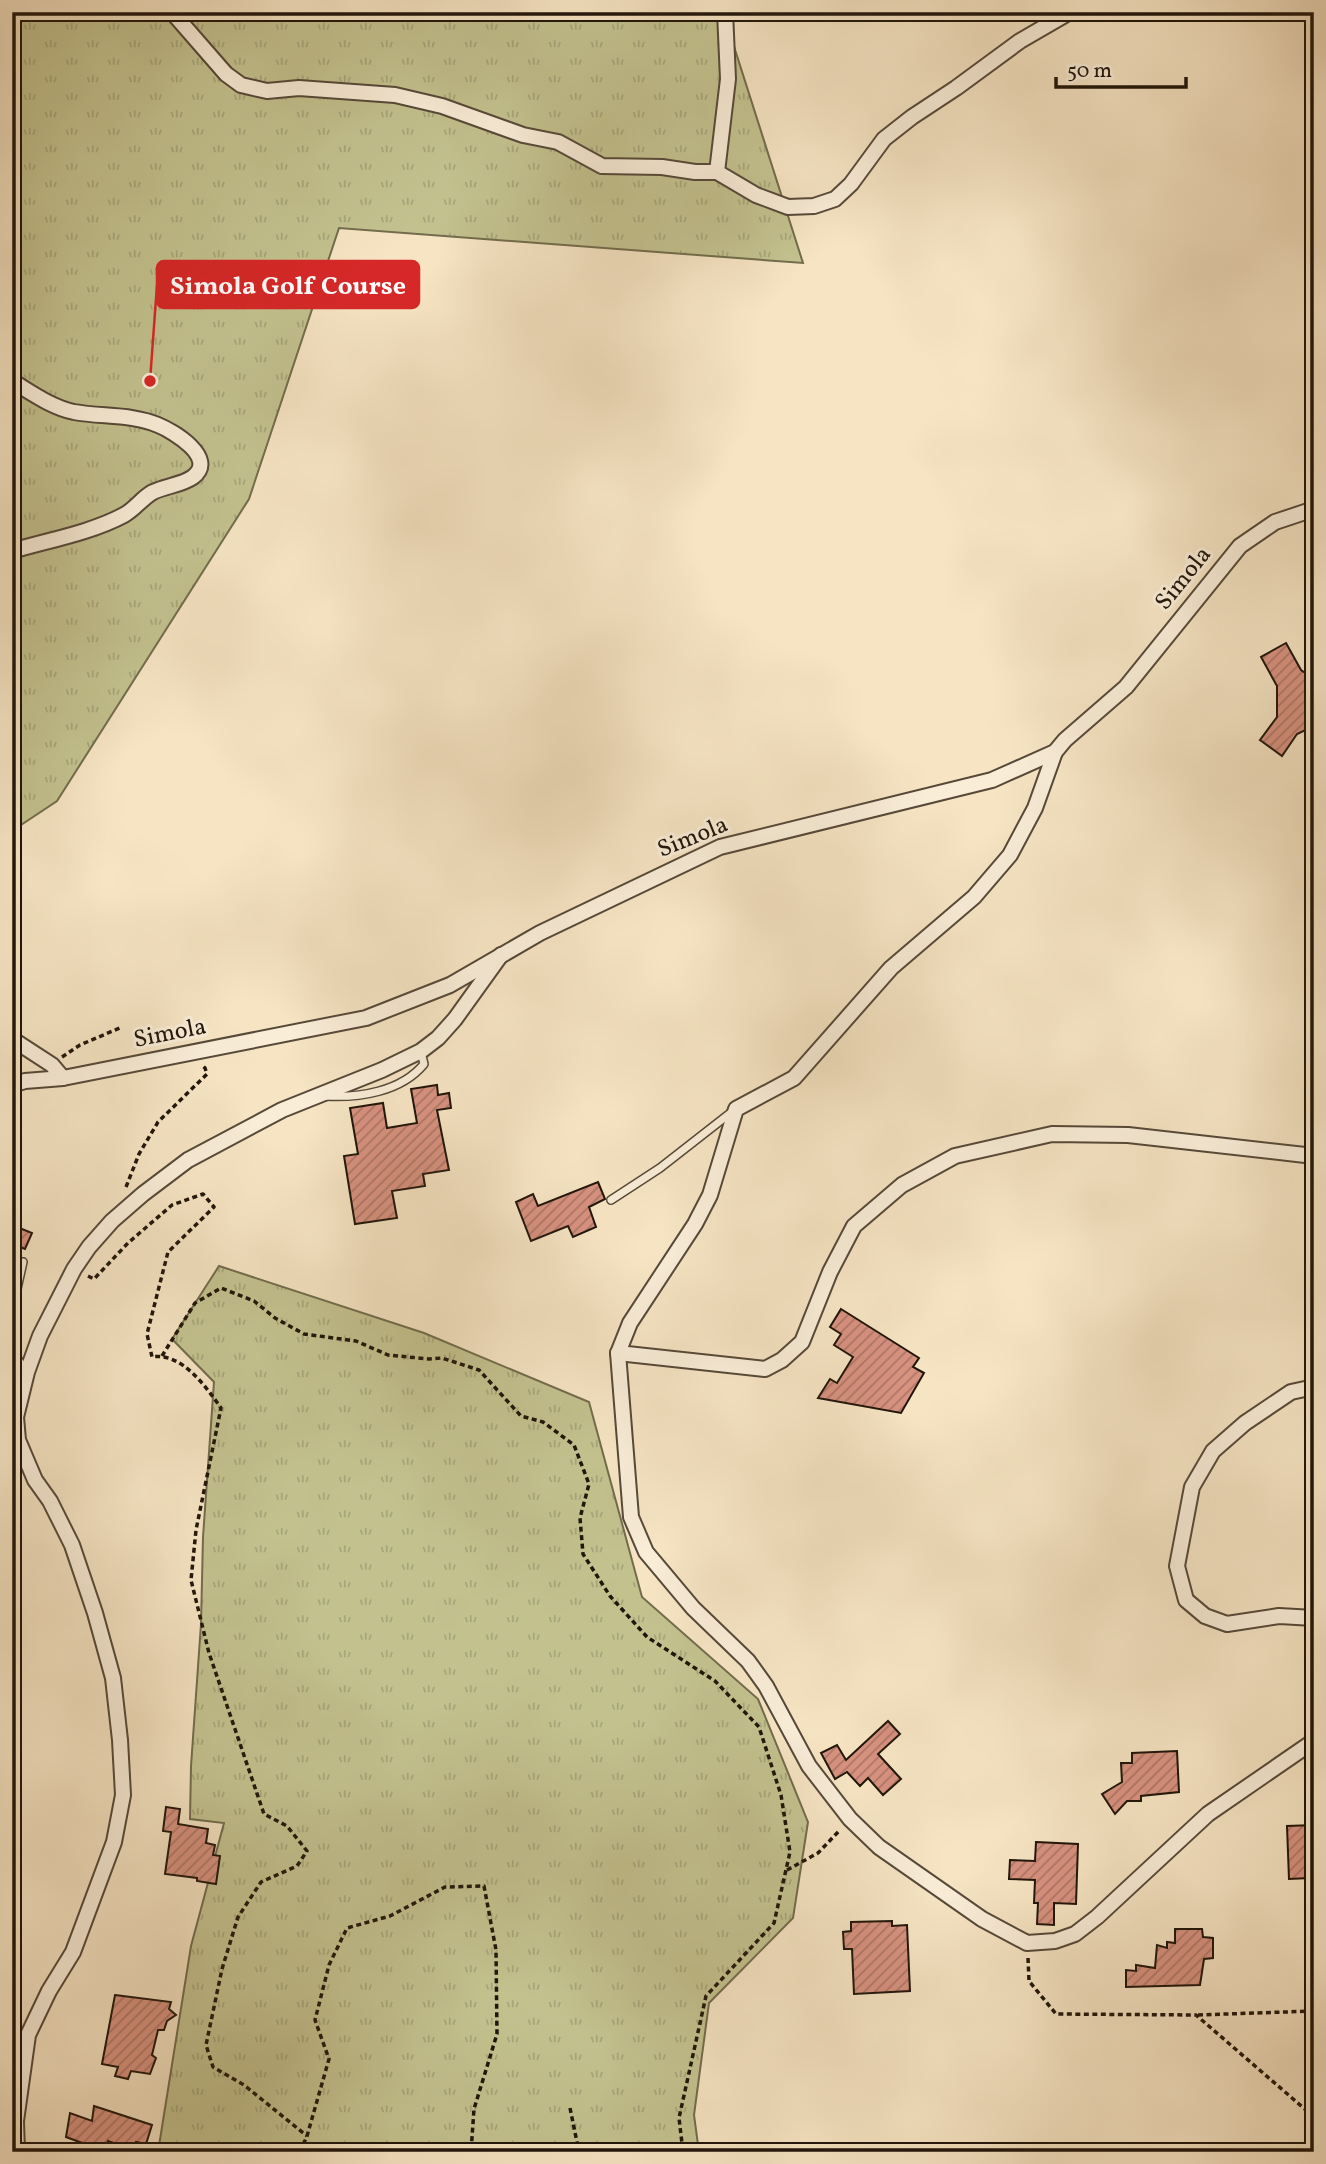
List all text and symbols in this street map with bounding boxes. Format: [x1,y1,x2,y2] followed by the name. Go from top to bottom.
[1056,46,1186,90] scale bar
[1067,57,1112,86] text: 50 m
[157,261,419,308] callout: Simola Golf Course
[170,269,406,305] text: Simola Golf Course
[1148,540,1220,618] street label: Simola
[653,808,733,868] street label: Simola
[131,1010,209,1058] street label: Simola

